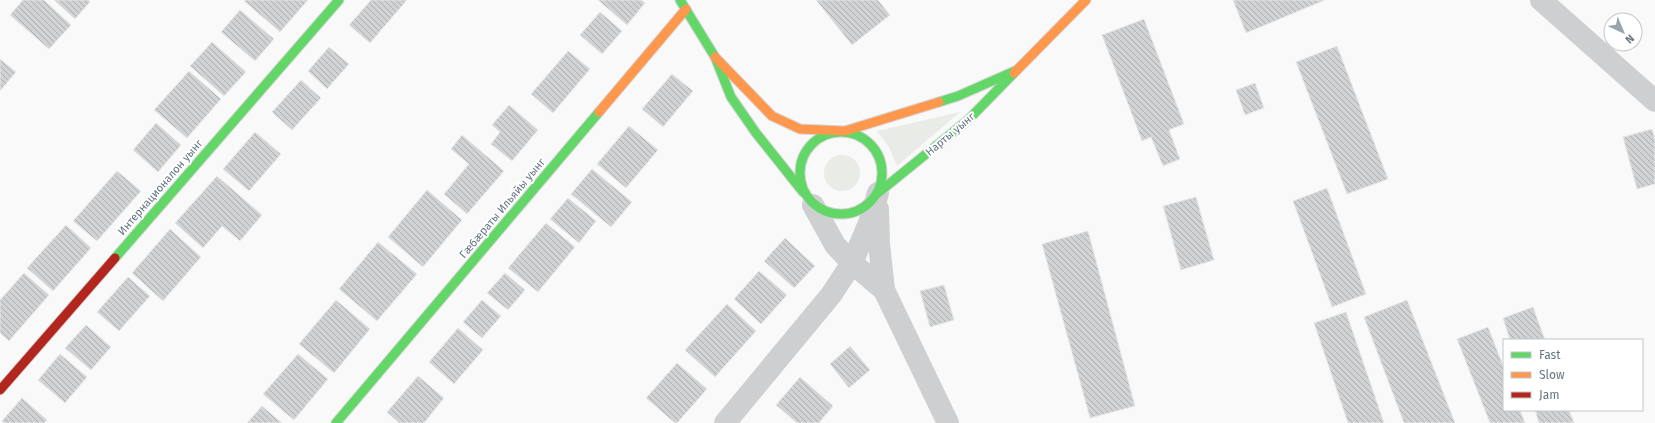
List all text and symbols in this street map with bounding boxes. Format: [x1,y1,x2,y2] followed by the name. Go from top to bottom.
[1603,12,1643,52] north arrow
[1622,32,1637,46] text: N
[923,110,978,159] street label: Нарты уынг
[115,137,206,238] street label: Интернационалон уынг
[457,155,548,261] street label: Гæбæраты Ильяйы уынг
[1503,339,1643,411] legend
[1539,348,1561,362] text: Fast
[1539,368,1565,382] text: Slow
[1539,388,1559,402] text: Jam

